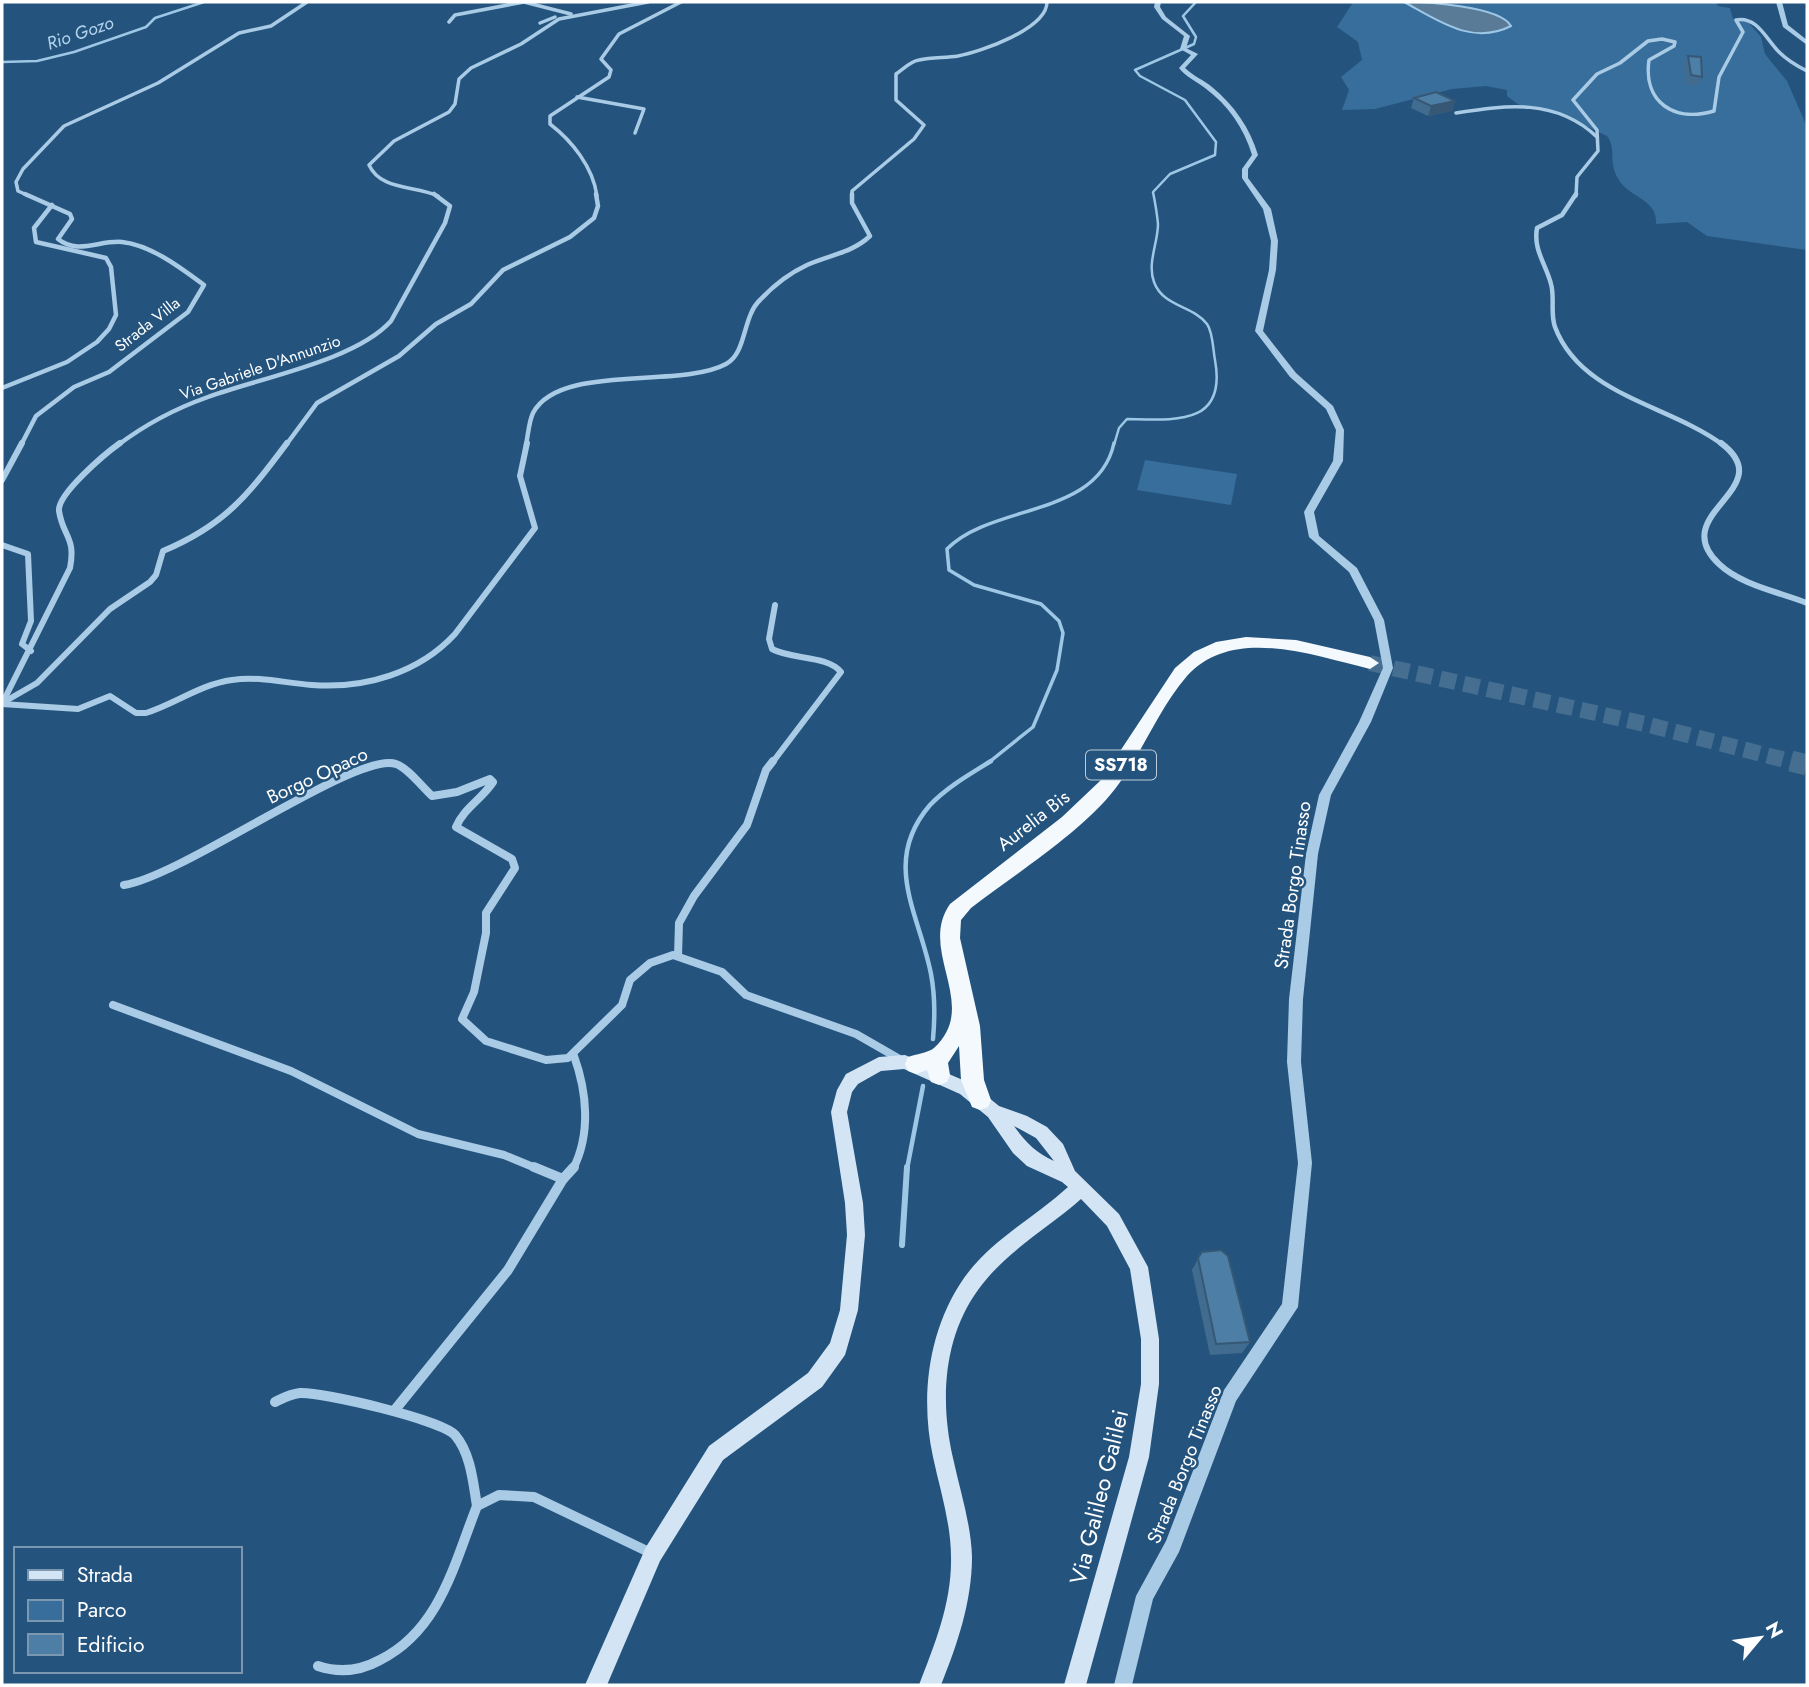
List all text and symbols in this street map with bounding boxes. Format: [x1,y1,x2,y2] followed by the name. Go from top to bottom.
[43,9,117,57] water label: Rio Gozo
[110,292,185,357] street label: Strada Villa
[177,329,344,406] street label: Via Gabriele D'Annunzio
[262,740,372,811] street label: Borgo Opaco
[1086,750,1156,780] road number: SS718
[991,783,1076,857] street label: Aurelia Bis
[1267,800,1318,971] street label: Strada Borgo Tinasso
[1140,1381,1229,1548] street label: Strada Borgo Tinasso
[1061,1406,1137,1588] street label: Via Galileo Galilei
[14,1547,242,1673] legend
[77,1560,133,1590] text: Strada
[77,1595,126,1625] text: Parco
[1725,1603,1795,1673] north arrow
[1759,1617,1790,1643] text: N
[77,1630,144,1660] text: Edificio

